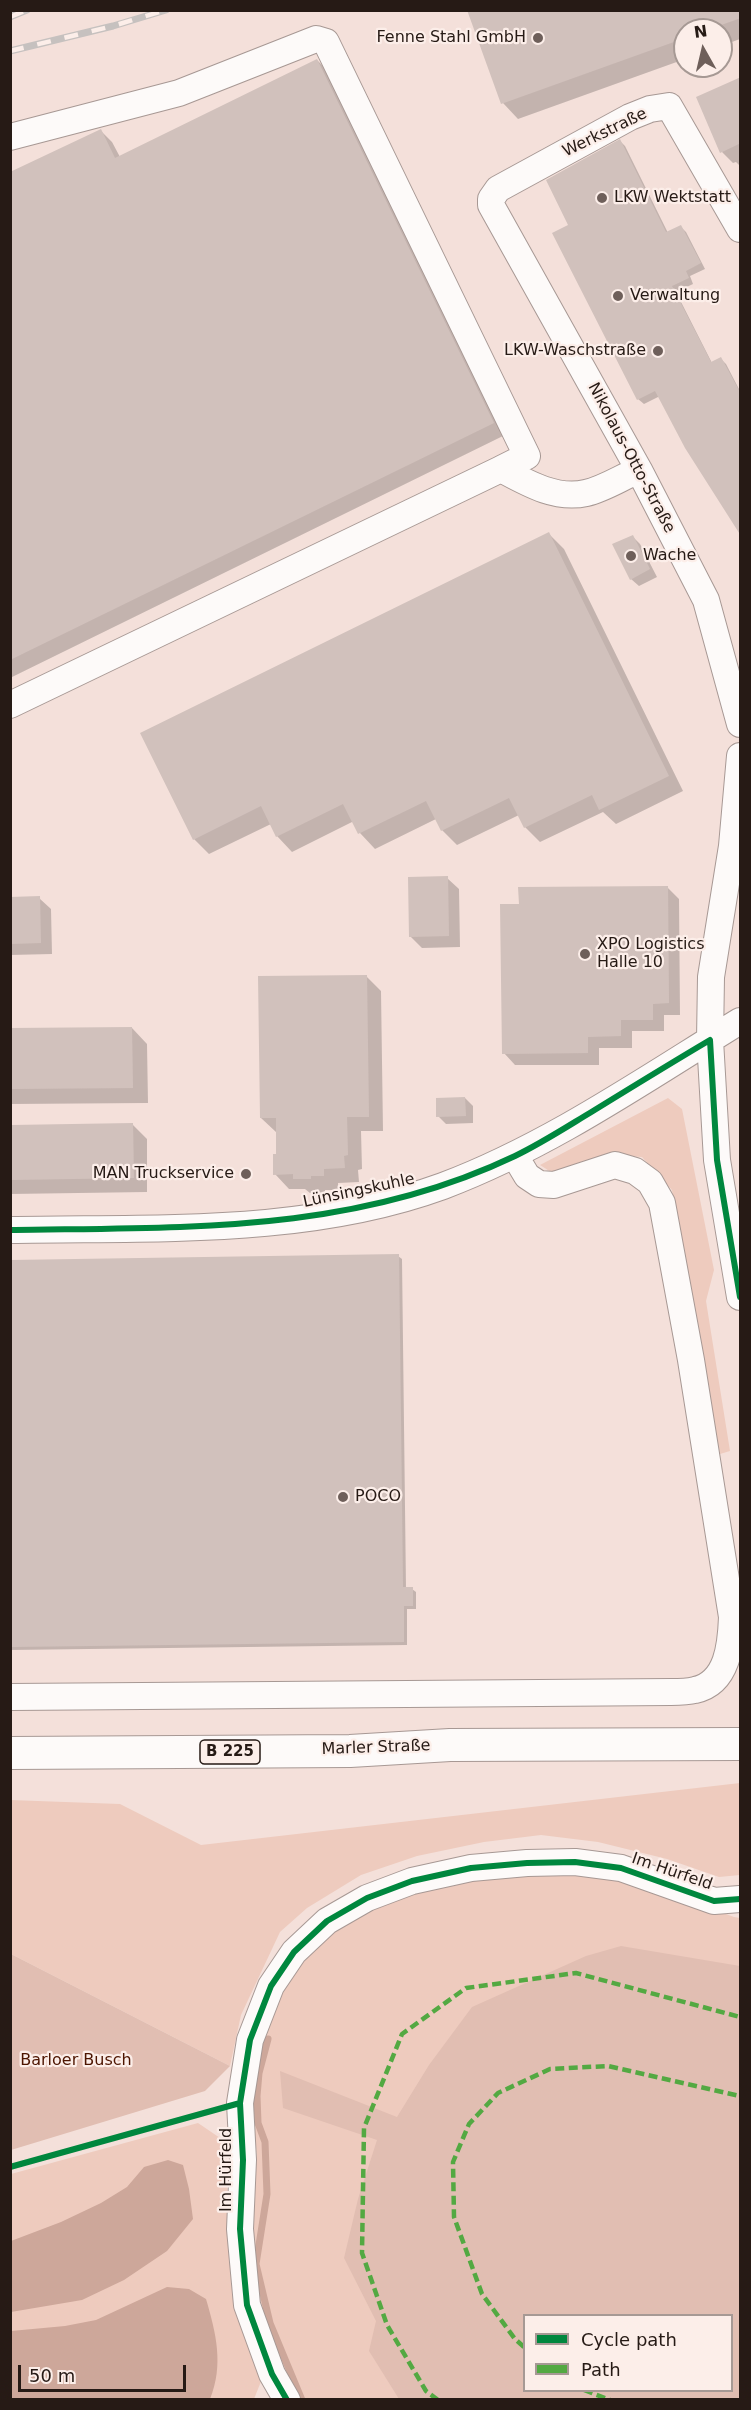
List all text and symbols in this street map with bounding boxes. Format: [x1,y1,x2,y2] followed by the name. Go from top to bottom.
[673,18,733,78] north arrow
[693,21,709,42] text: N
[377,28,526,48] place label: Fenne Stahl GmbH
[531,31,545,45] marker: Fenne Stahl GmbH
[560,104,650,162] street label: Werkstraße
[614,188,731,208] place label: LKW Wektstatt
[595,191,609,205] marker: LKW Wektstatt
[630,286,720,306] place label: Verwaltung
[611,289,625,303] marker: Verwaltung
[504,341,646,361] place label: LKW-Waschstraße
[651,344,665,358] marker: LKW-Waschstraße
[583,380,679,536] street label: Nikolaus-Otto-Straße
[643,546,696,566] place label: Wache
[624,549,638,563] marker: Wache
[597,935,704,973] place label: XPO Logistics Halle 10
[578,947,592,961] marker: XPO Logistics Halle 10
[93,1164,234,1184] place label: MAN Truckservice
[239,1167,253,1181] marker: MAN Truckservice
[301,1170,417,1212] street label: Lünsingskuhle
[355,1487,401,1507] place label: POCO
[336,1490,350,1504] marker: POCO
[321,1737,431,1759] street label: Marler Straße
[200,1740,260,1764] road number: B 225
[629,1849,715,1895] street label: Im Hürfeld
[20,2051,132,2071] park label: Barloer Busch
[217,2128,237,2212] street label: Im Hürfeld
[523,2314,733,2392] legend
[581,2329,677,2350] text: Cycle path
[21,2353,189,2391] scale bar
[581,2359,621,2380] text: Path
[29,2365,75,2386] text: 50 m

